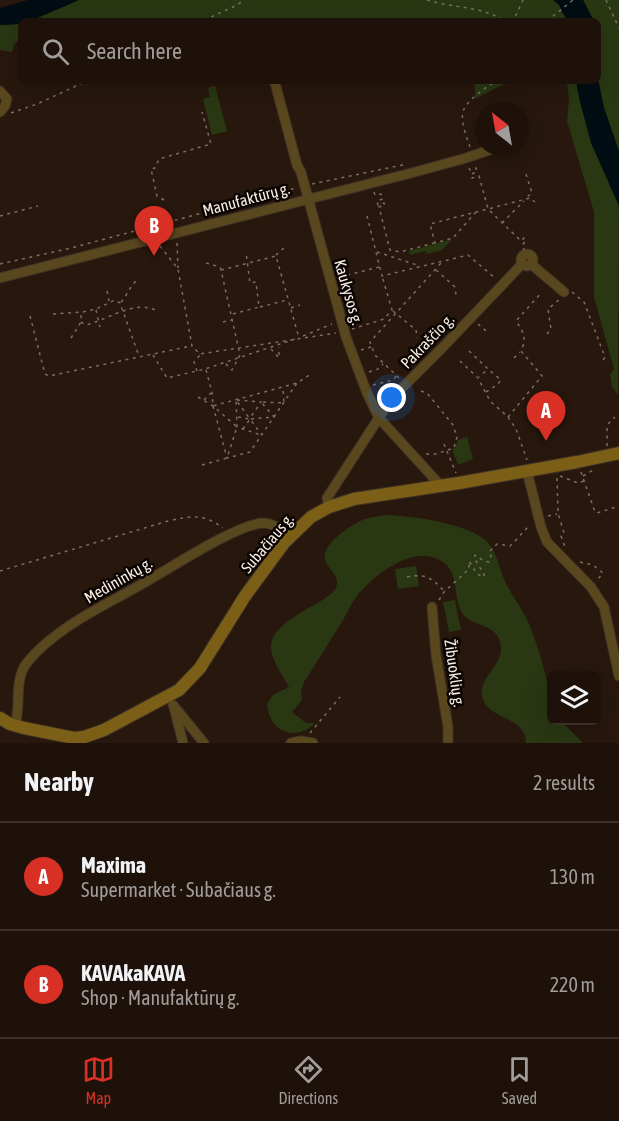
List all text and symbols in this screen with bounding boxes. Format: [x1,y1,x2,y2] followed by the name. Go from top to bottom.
[18,18,601,84] search box
[39,35,72,68] icon: search
[87,38,182,64] text: Search here
[475,102,529,156] north arrow
[201,179,292,220] street label: Manufaktūrų g.
[134,206,174,256] pin: B
[330,257,367,327] street label: Kaukysos g.
[397,310,458,373] street label: Pakraščio g.
[377,383,406,412] your location
[526,392,566,441] pin: A
[237,510,298,577] street label: Subačiaus g.
[81,553,156,607] street label: Medininkų g.
[440,638,469,708] street label: Žibuoklių g.
[547,671,601,725] map controls
[547,671,601,725] button: layers
[24,767,94,797] text: Nearby
[533,771,595,794] text: 2 results
[81,852,146,878] text: Maxima
[39,865,48,888] text: A
[550,865,595,888] text: 130 m
[81,878,276,901] text: Supermarket · Subačiaus g.
[81,960,185,986] text: KAVAkaKAVA
[39,973,48,996] text: B
[550,973,595,996] text: 220 m
[81,986,239,1009] text: Shop · Manufaktūrų g.
[82,1053,115,1107] tab: Map
[278,1053,338,1107] tab: Directions
[502,1053,537,1107] tab: Saved

